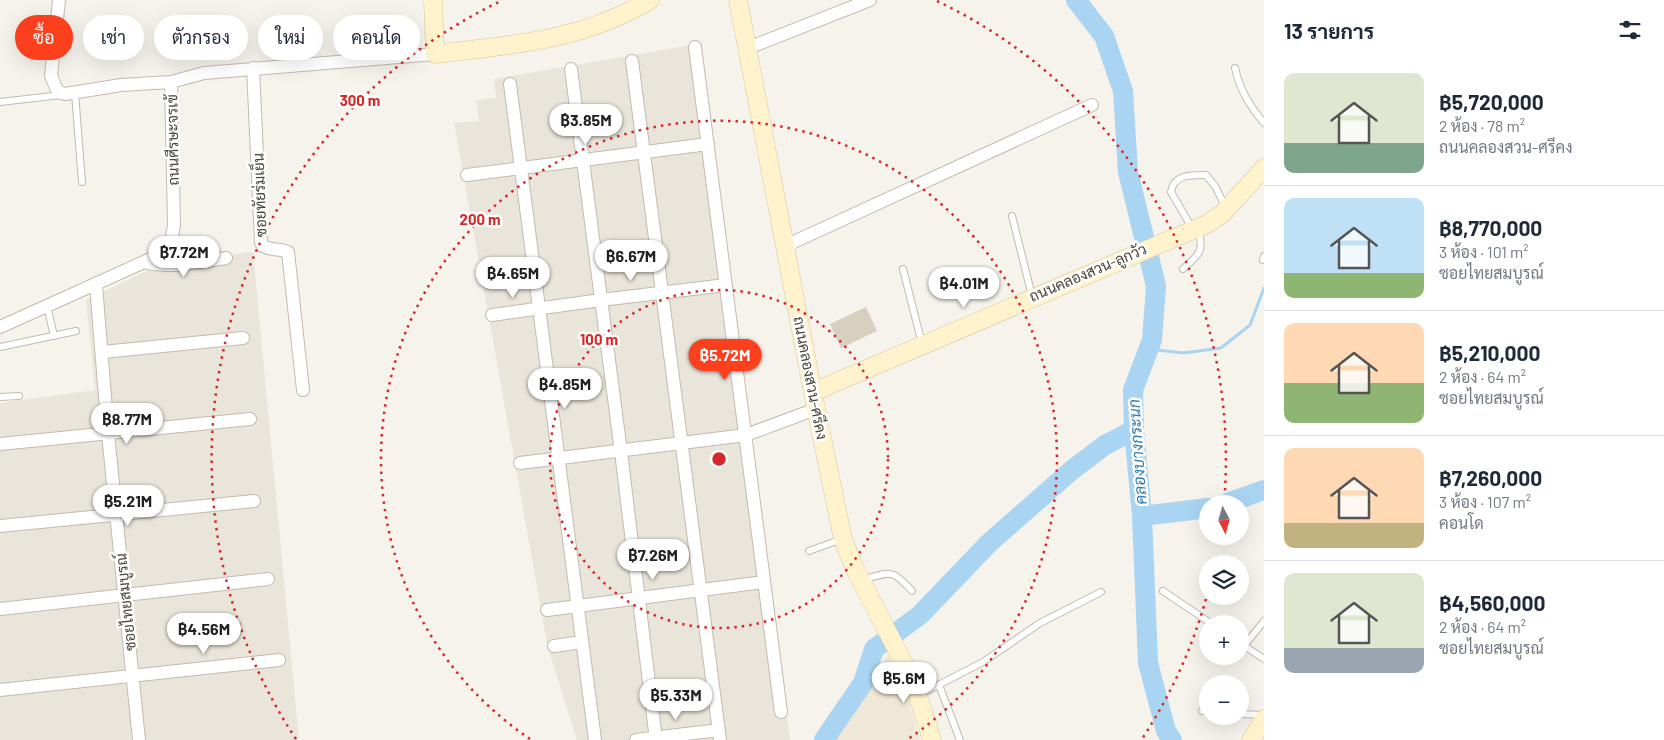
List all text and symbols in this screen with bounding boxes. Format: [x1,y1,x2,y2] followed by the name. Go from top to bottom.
[15,15,73,60] chip: ซื้อ
[83,15,144,60] chip: เช่า
[154,15,248,60] chip: ตัวกรอง
[258,15,323,60] chip: ใหม่
[333,15,420,60] chip: คอนโด
[1616,16,1644,44] icon: filters
[1284,18,1374,43] text: 13 รายการ
[1439,89,1544,114] text: ฿5,720,000
[340,91,380,109] text: 300 m
[162,93,182,186] street label: ถนนศีรษะจรเข้
[1324,93,1384,153] icon: home
[545,104,627,146] pin: ฿3.85M
[560,110,612,129] text: ฿3.85M
[1439,116,1525,135] text: 2 ห้อง · 78 m²
[1439,137,1573,156] text: ถนนคลองสวน-ศรีคง
[248,153,269,238] street label: ซอยทัยร่มเย็น
[459,210,501,228] text: 200 m
[1439,215,1542,240] text: ฿8,770,000
[1324,218,1384,278] icon: home
[143,236,225,278] pin: ฿7.72M
[1026,239,1150,307] street label: ถนนคลองสวน-ลูกวัว
[590,240,672,282] pin: ฿6.67M
[159,242,209,261] text: ฿7.72M
[1439,242,1528,261] text: 3 ห้อง · 101 m²
[606,246,656,265] text: ฿6.67M
[472,256,554,299] pin: ฿4.65M
[487,263,539,282] text: ฿4.65M
[1439,263,1544,282] text: ซอยไทยสมบูรณ์
[923,266,1005,309] pin: ฿4.01M
[939,273,989,292] text: ฿4.01M
[790,315,832,441] street label: ถนนคลองสวน-ศรีคง
[580,330,618,348] text: 100 m
[684,338,766,381] pin: ฿5.72M
[1439,340,1541,365] text: ฿5,210,000
[1324,343,1384,403] icon: home
[700,345,750,364] text: ฿5.72M
[1439,367,1526,386] text: 2 ห้อง · 64 m²
[524,368,606,410] pin: ฿4.85M
[539,374,591,393] text: ฿4.85M
[1439,388,1544,407] text: ซอยไทยสมบูรณ์
[1123,399,1150,505] water label: คลองบางกระนก
[86,402,168,445] pin: ฿8.77M
[102,409,152,428] text: ฿8.77M
[710,450,728,468] centre of rings
[1439,465,1542,490] text: ฿7,260,000
[1324,468,1384,528] icon: home
[87,484,169,527] pin: ฿5.21M
[104,491,152,510] text: ฿5.21M
[1439,492,1531,511] text: 3 ห้อง · 107 m²
[1199,495,1249,545] north arrow
[1199,495,1249,725] map controls
[1439,513,1484,532] text: คอนโด
[612,538,694,581] pin: ฿7.26M
[628,545,678,564] text: ฿7.26M
[111,552,141,652] street label: ซอยไทยสมบูรณ์
[1199,555,1249,605] button: layers
[1439,590,1545,615] text: ฿4,560,000
[1324,593,1384,653] icon: home
[163,612,245,655] pin: ฿4.56M
[1199,615,1249,665] button: +
[1439,617,1526,636] text: 2 ห้อง · 64 m²
[178,619,230,638] text: ฿4.56M
[1439,638,1544,657] text: ซอยไทยสมบูรณ์
[869,662,939,704] pin: ฿5.6M
[883,668,925,687] text: ฿5.6M
[1199,675,1249,725] button: −
[635,678,717,721] pin: ฿5.33M
[650,685,702,704] text: ฿5.33M

